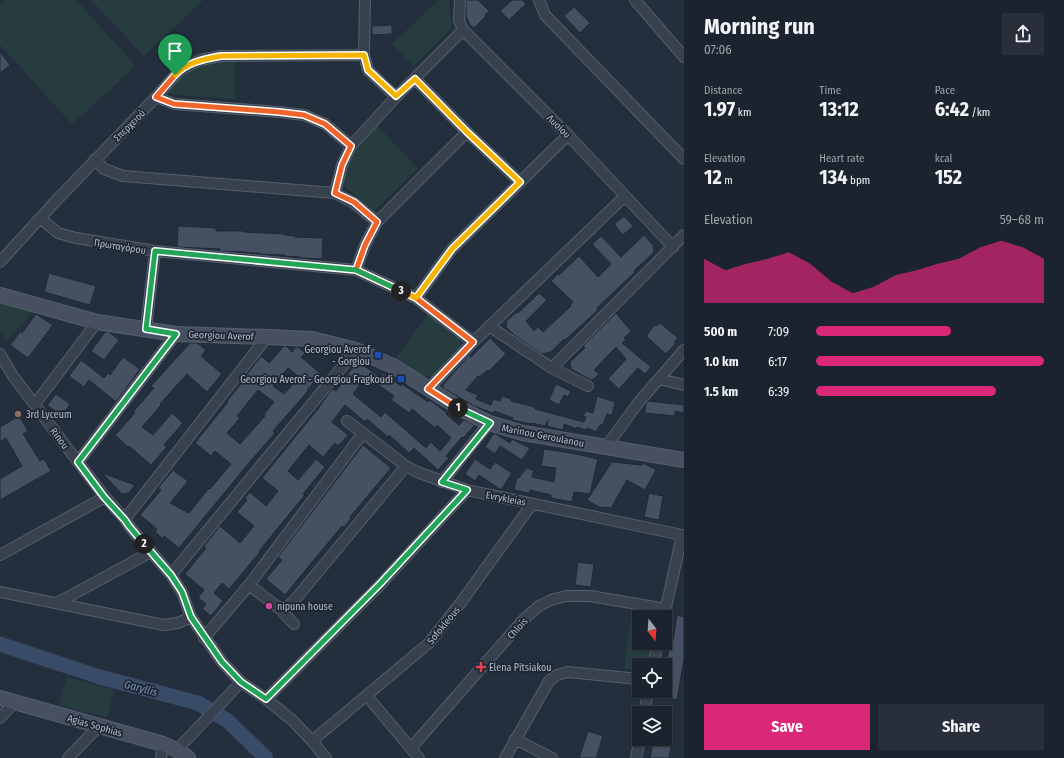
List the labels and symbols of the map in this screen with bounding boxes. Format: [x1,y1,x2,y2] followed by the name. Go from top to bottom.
[158,34,192,75] pin
[111,107,148,144] street label: Σπερχειού
[544,112,573,141] street label: Λυσίου
[93,236,147,257] street label: Πρωταγόρου
[391,281,411,301] pin: 3
[188,329,255,343] street label: Georgiou Averof
[305,344,371,368] place label: Georgiou Averof - Gorgiou
[373,350,383,360] marker: Georgiou Averof - Gorgiou
[240,374,393,386] place label: Georgiou Averof - Georgiou Fragkoudi
[396,374,406,384] marker: Georgiou Averof - Georgiou Fragkoudi
[448,398,468,418] pin: 1
[13,409,23,419] marker: 3rd Lyceum
[26,409,72,421] place label: 3rd Lyceum
[501,422,585,450] street label: Marinou Geroulanou
[47,425,71,452] street label: Rinou
[485,489,527,509] street label: Evrykleias
[134,534,154,554] pin: 2
[264,601,274,611] marker: nipuna house
[277,601,333,613] place label: nipuna house
[425,604,463,647] street label: Sofokleous
[632,610,672,650] north arrow
[505,615,531,642] street label: Chlois
[476,662,486,672] marker: Elena Pitsiakou
[489,662,551,674] place label: Elena Pitsiakou
[123,678,159,699] water label: Garyllis
[66,712,123,739] street label: Agias Sophias

